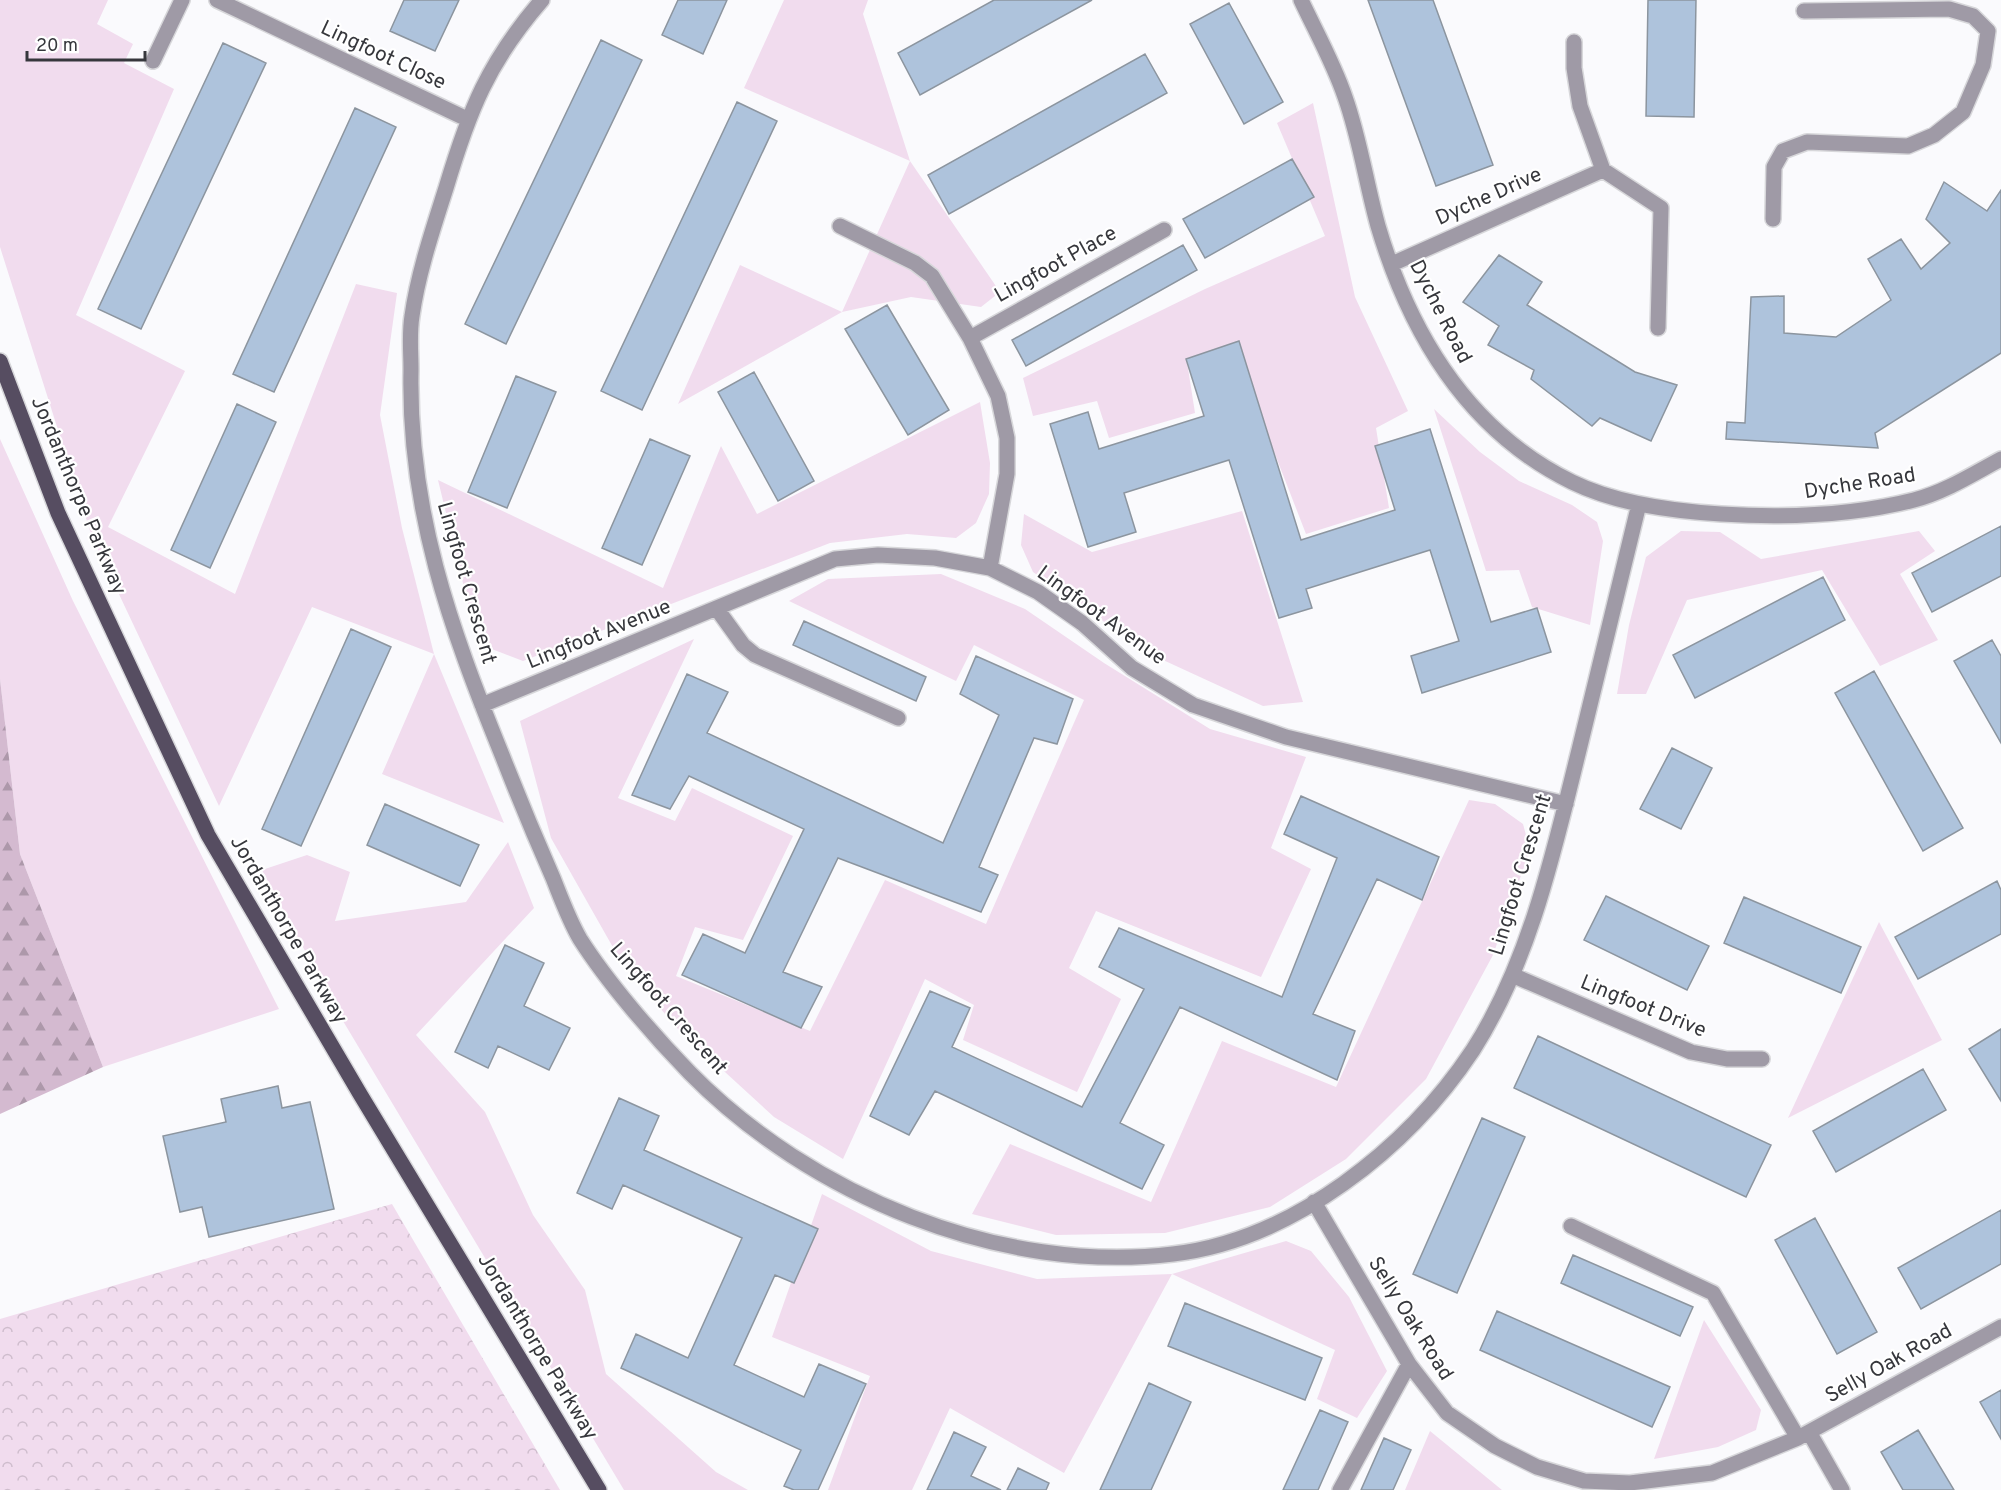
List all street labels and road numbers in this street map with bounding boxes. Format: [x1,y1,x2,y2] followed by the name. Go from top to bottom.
[316,15,450,97] street label: Lingfoot Close
[1432,162,1546,232] street label: Dyche Drive
[990,220,1122,310] street label: Lingfoot Place
[1402,256,1478,368] street label: Dyche Road
[24,393,132,599] street label: Jordanthorpe Parkway
[1802,462,1918,506] street label: Dyche Road
[430,499,502,667] street label: Lingfoot Crescent
[1031,560,1171,672] street label: Lingfoot Avenue
[523,594,675,676] street label: Lingfoot Avenue
[1484,791,1558,959] street label: Lingfoot Crescent
[223,831,353,1029] street label: Jordanthorpe Parkway
[603,937,733,1081] street label: Lingfoot Crescent
[1576,969,1710,1045] street label: Lingfoot Drive
[471,1249,603,1445] street label: Jordanthorpe Parkway
[1361,1252,1459,1386] street label: Selly Oak Road
[1821,1318,1957,1410] street label: Selly Oak Road

